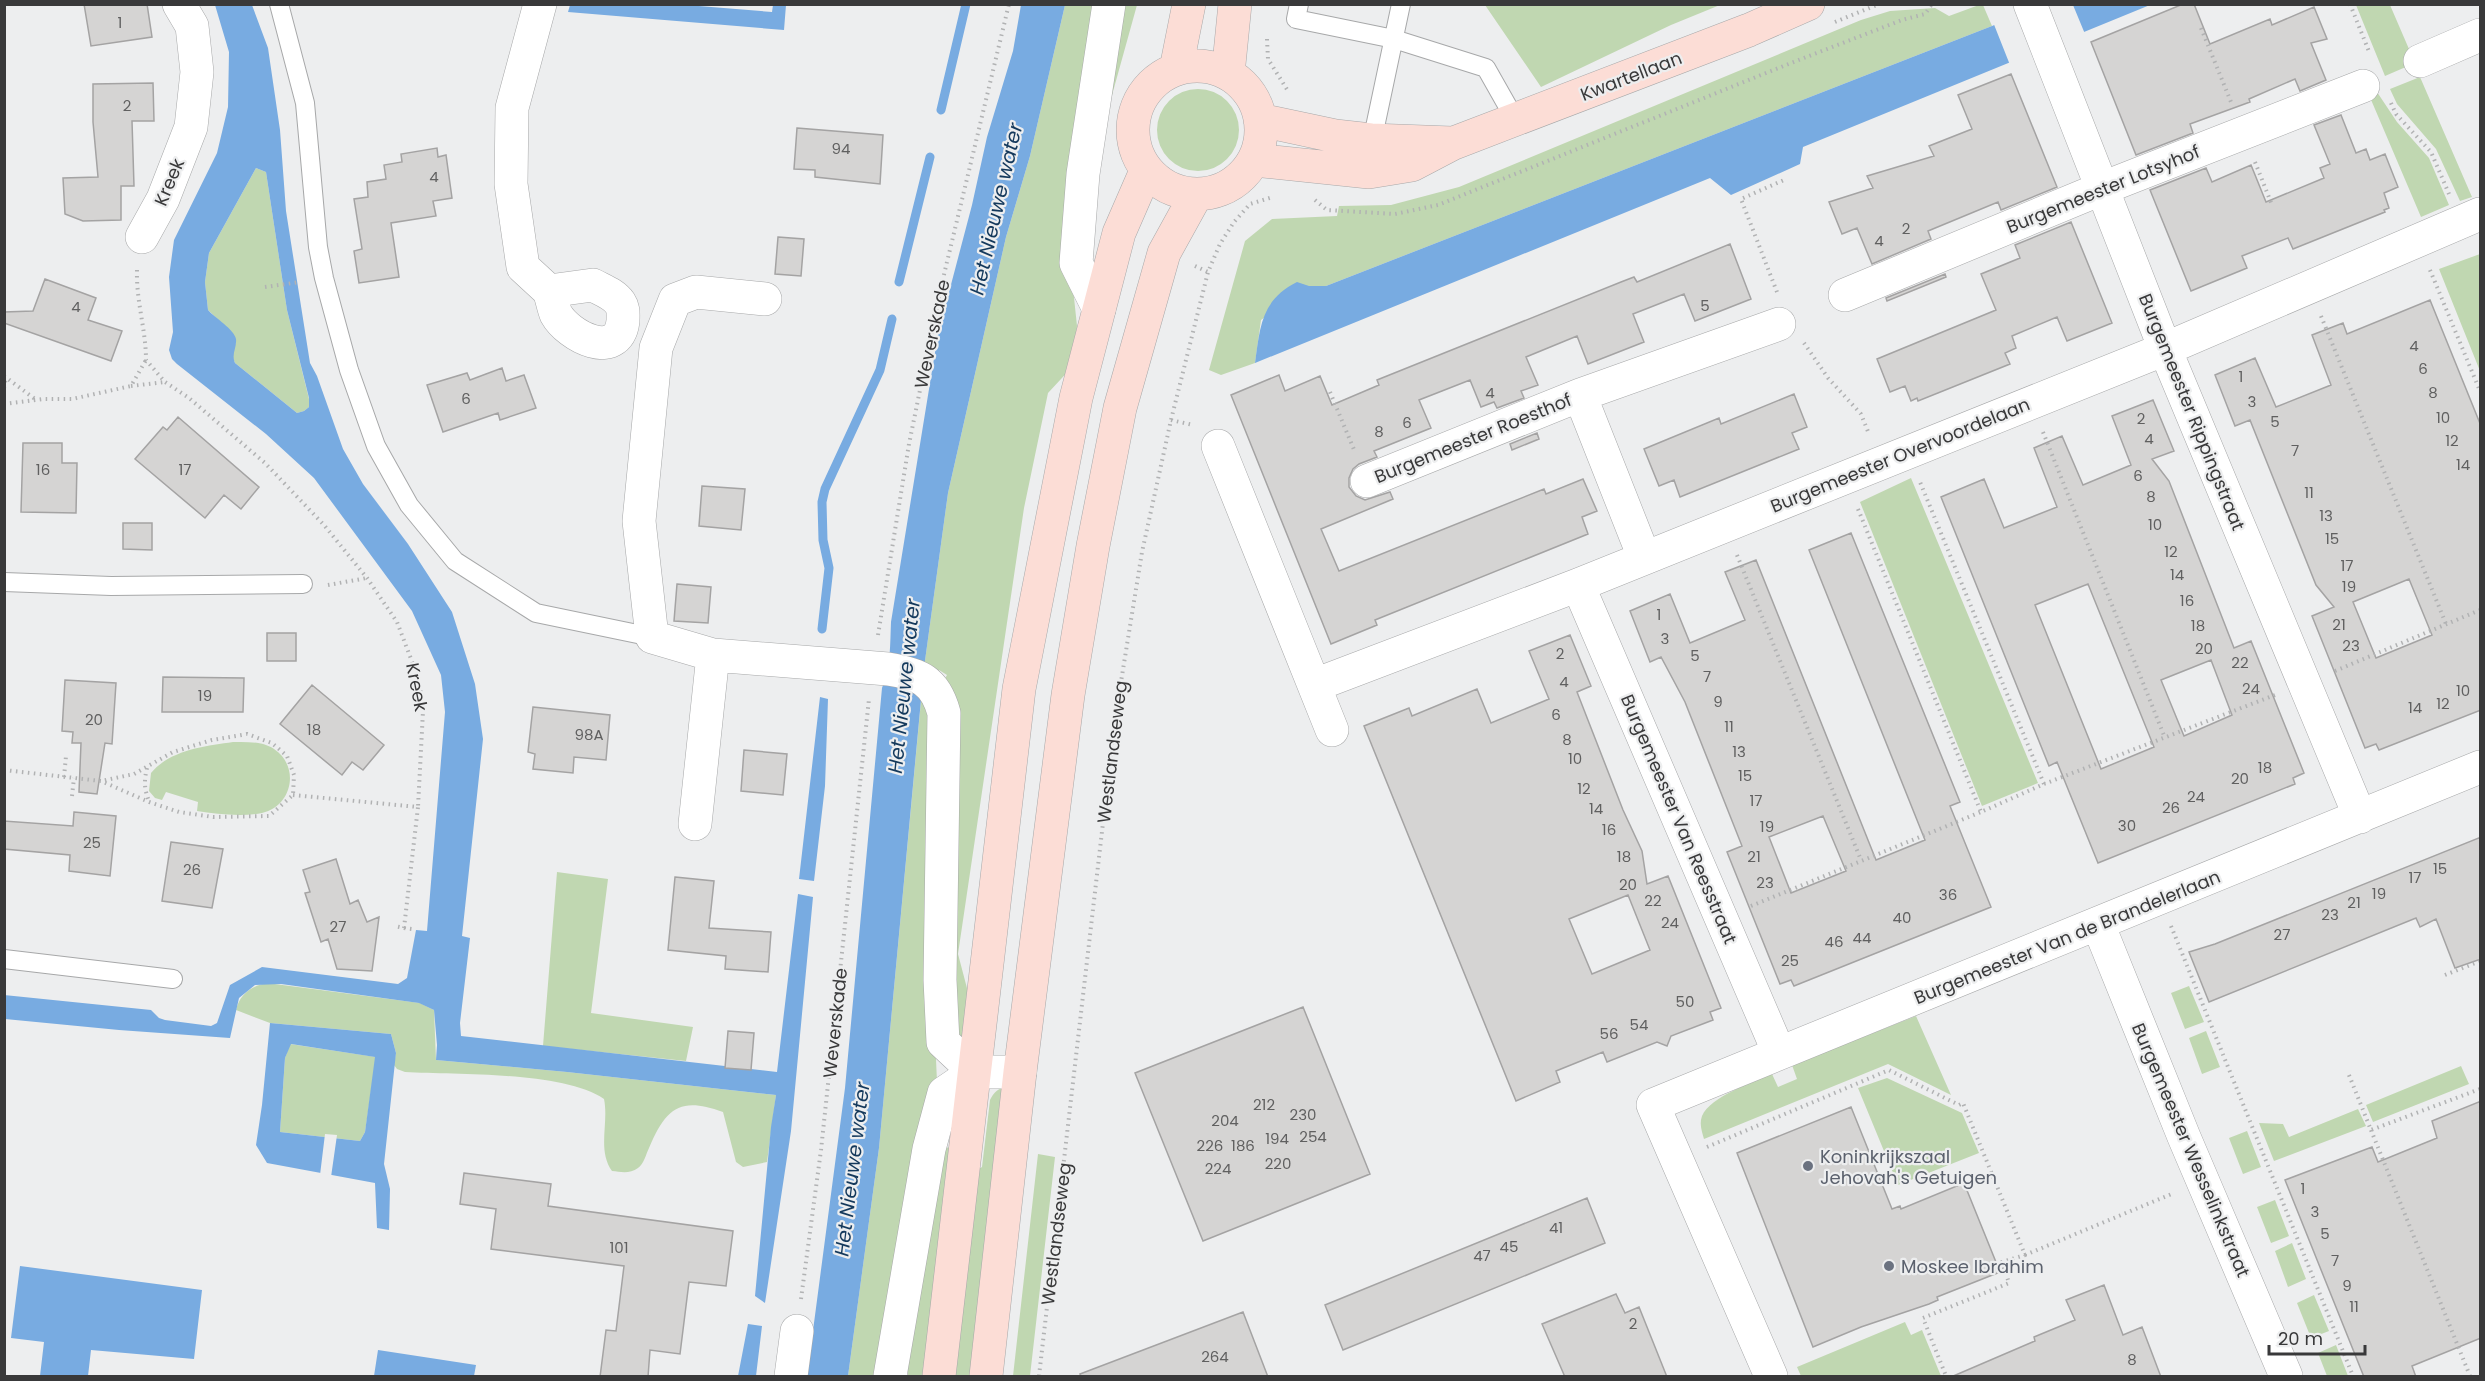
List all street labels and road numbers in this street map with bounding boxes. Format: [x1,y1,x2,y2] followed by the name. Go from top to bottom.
[1577,45,1685,107] street label: Kwartellaan
[2003,139,2203,239] street label: Burgemeester Lotsyhof
[148,154,190,209] street label: Kreek
[908,277,956,391] street label: Weverskade
[2133,290,2251,534] street label: Burgemeester Rippingstraat
[1371,387,1575,489] street label: Burgemeester Roesthof
[1767,391,2033,519] street label: Burgemeester Overvoordelaan
[400,661,434,714] street label: Kreek
[1091,679,1133,825] street label: Westlandseweg
[1615,690,1743,948] street label: Burgemeester Van Reesstraat
[1910,864,2224,1010] street label: Burgemeester Van de Brandelerlaan
[817,967,853,1079] street label: Weverskade
[2126,1019,2256,1281] street label: Burgemeester Wesselinkstraat
[1035,1161,1077,1307] street label: Westlandseweg

